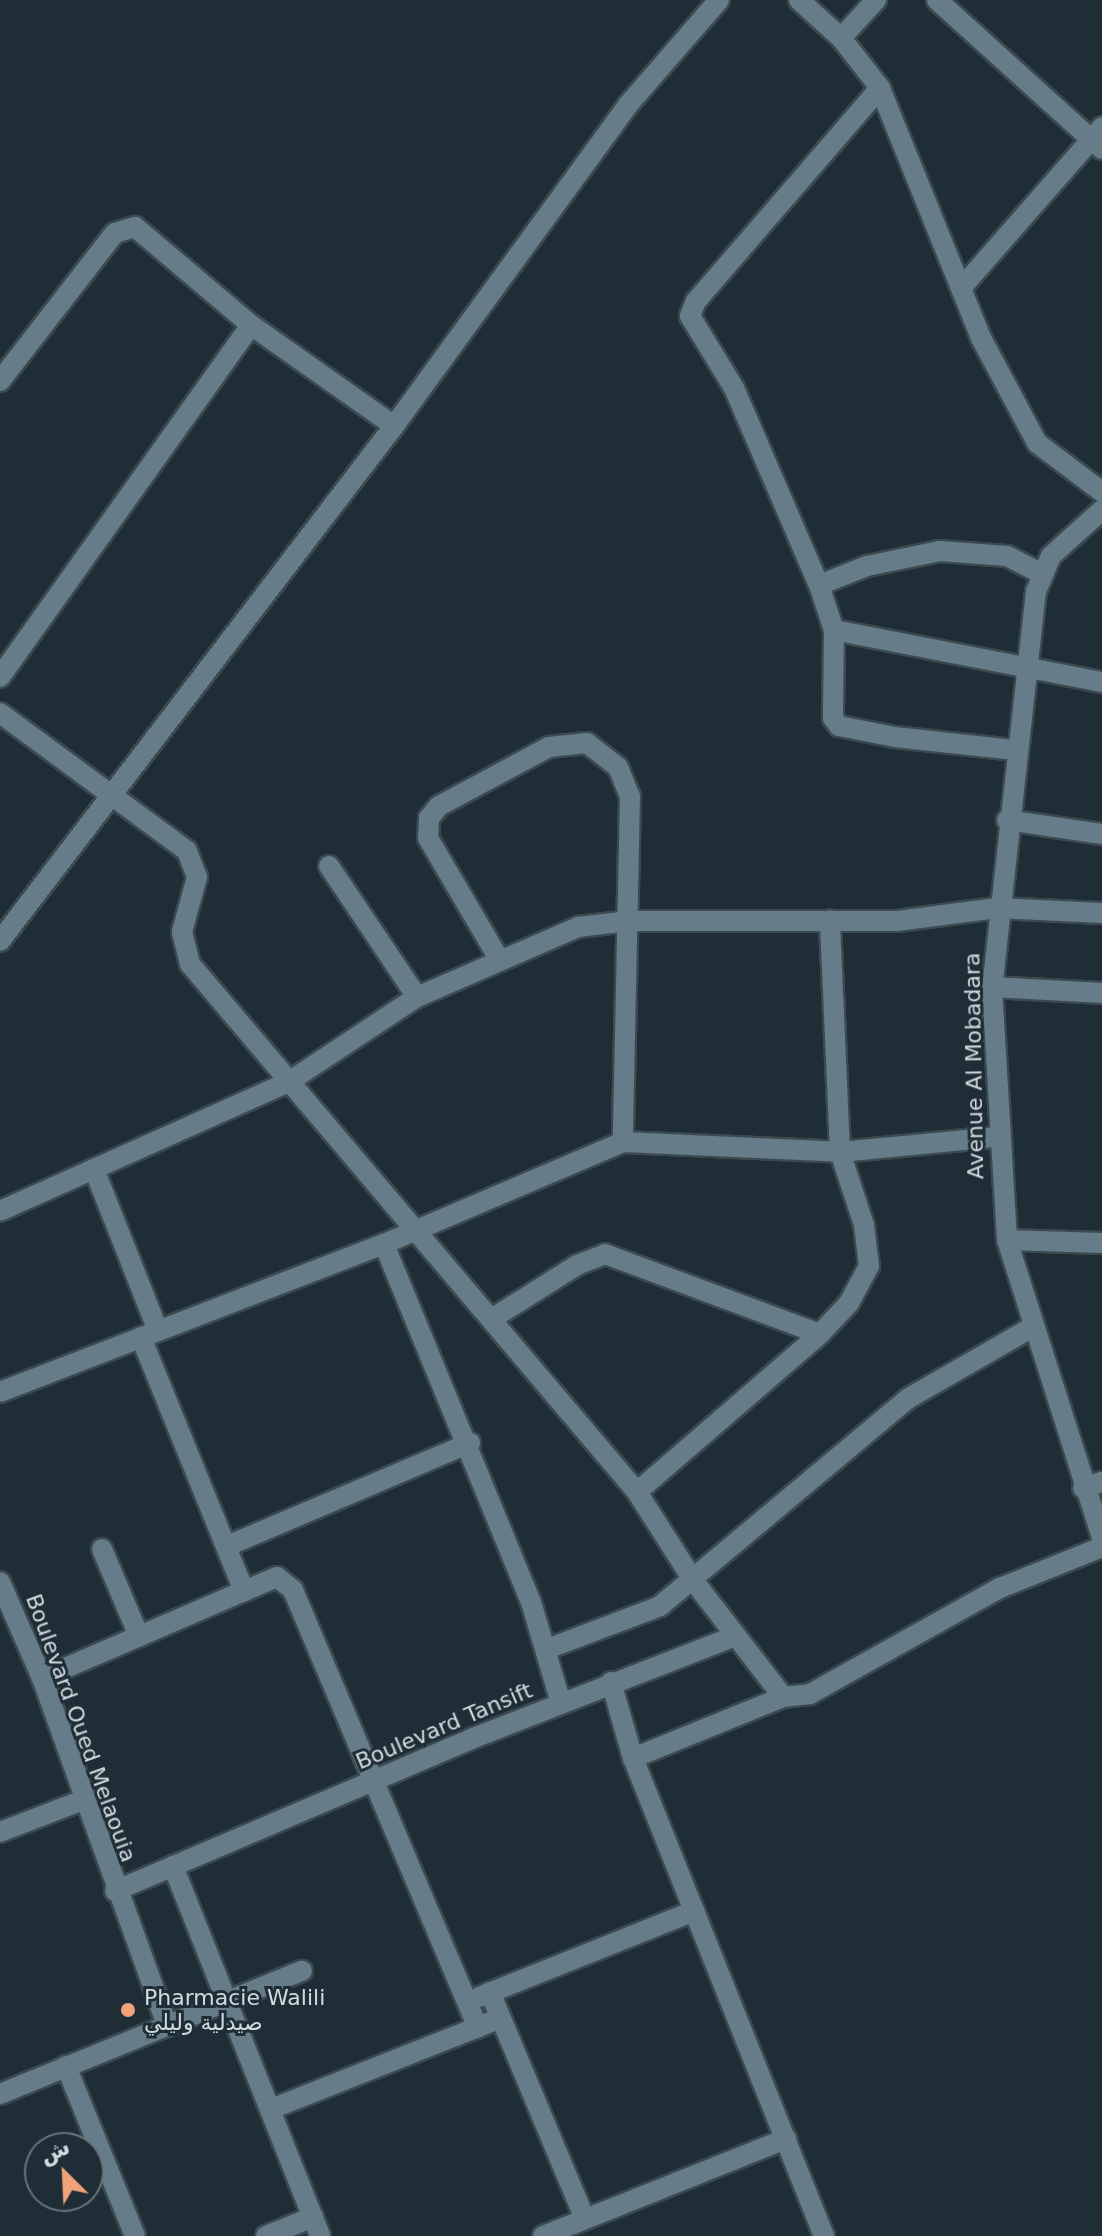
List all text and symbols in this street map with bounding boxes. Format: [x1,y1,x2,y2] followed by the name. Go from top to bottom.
[959,952,989,1180] street label: Avenue Al Mobadara
[20,1590,142,1866] street label: Boulevard Oued Melaouia
[352,1677,536,1775] street label: Boulevard Tansift
[144,1984,325,2036] place label: Pharmacie Walili صيدلية وليلي
[119,2001,137,2019] marker: Pharmacie Walili صيدلية وليلي
[24,2132,104,2212] north arrow
[36,2134,74,2169] text: ش

